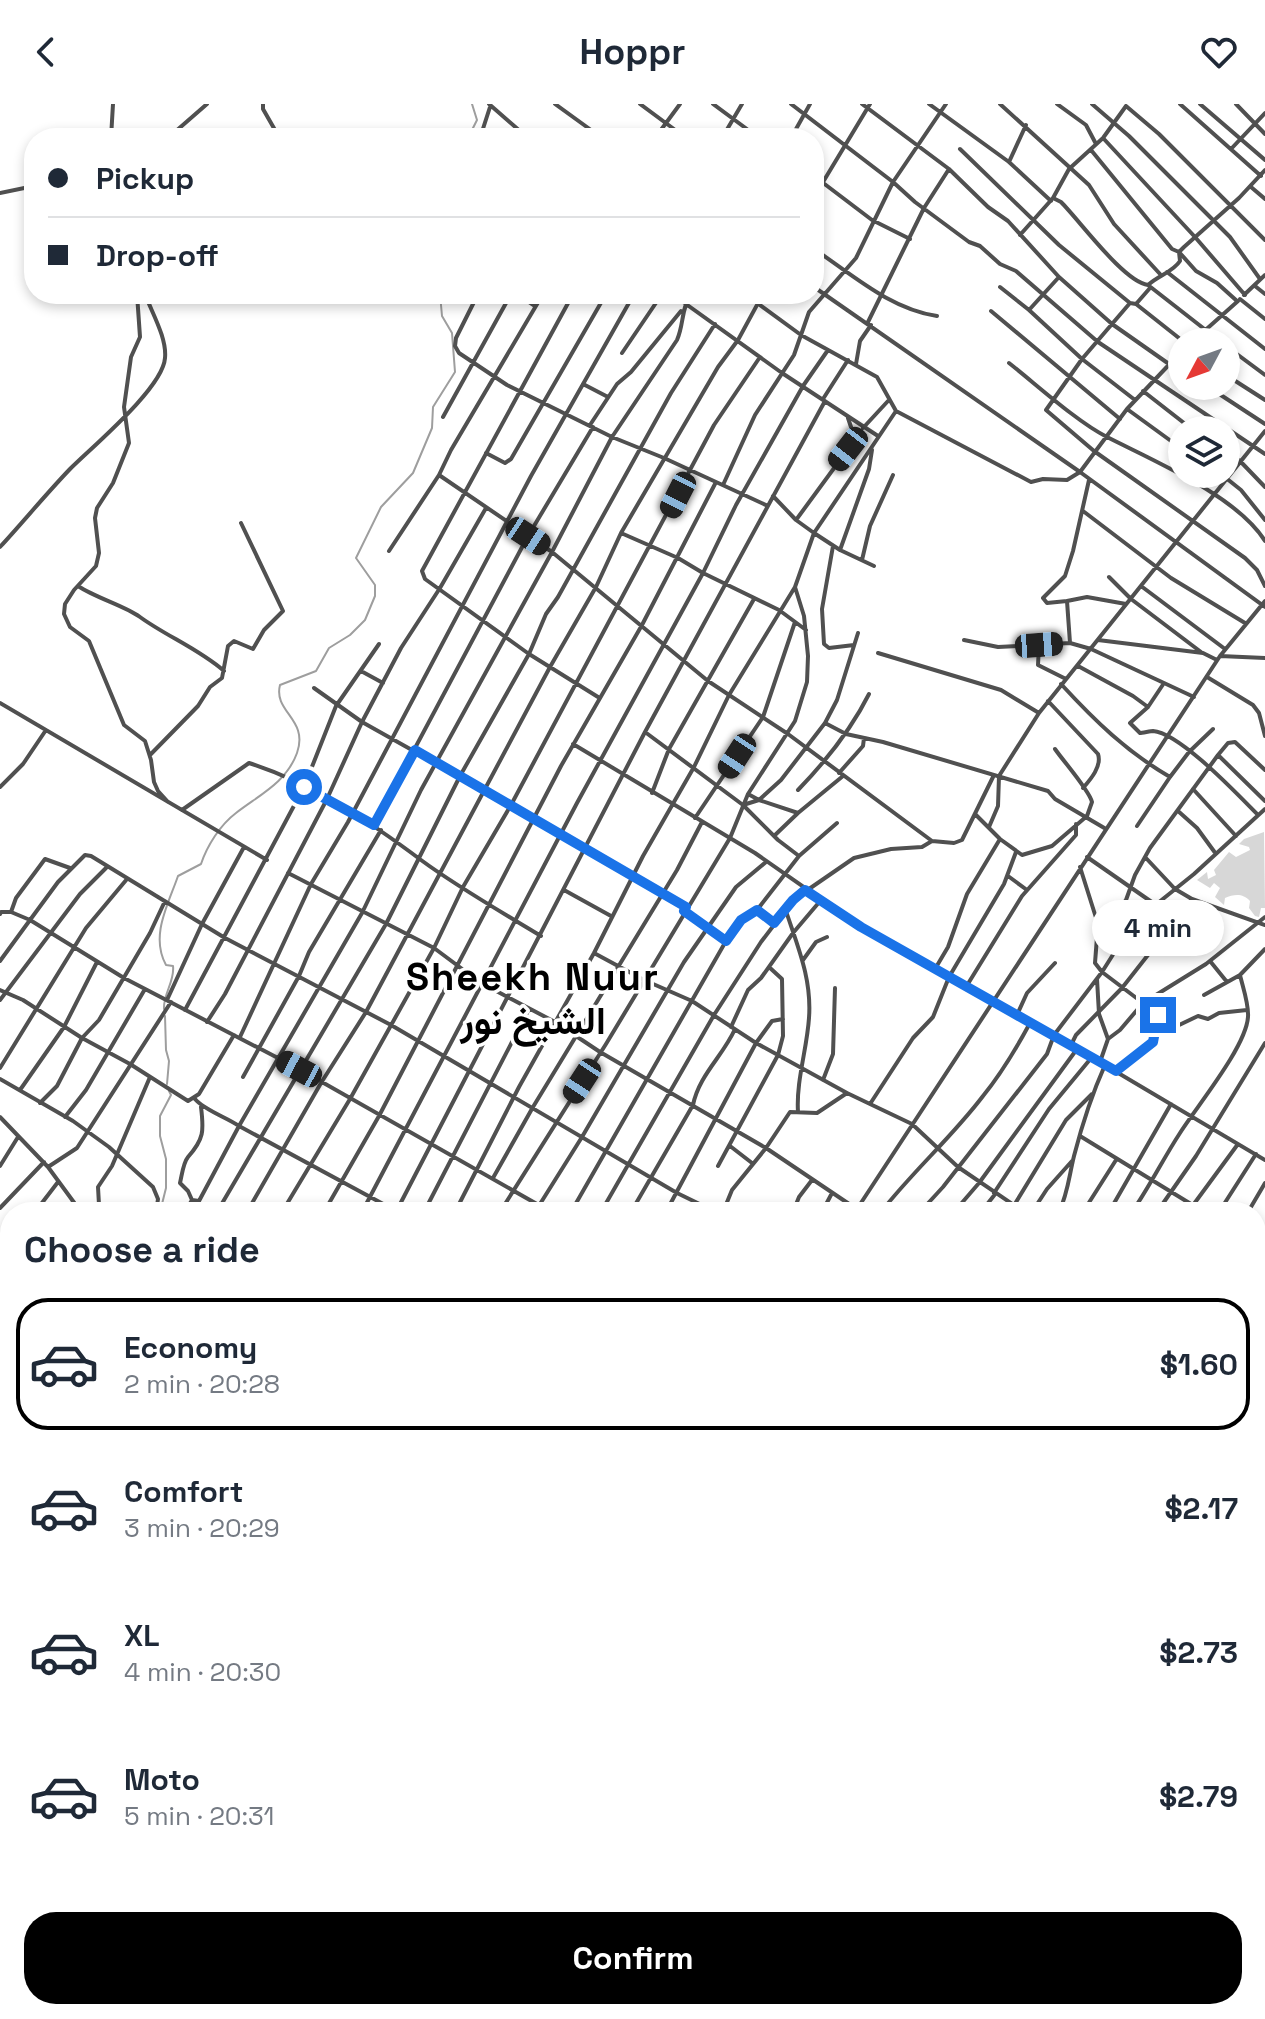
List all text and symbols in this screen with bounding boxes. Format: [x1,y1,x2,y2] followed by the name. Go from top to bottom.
[580,29,685,75] text: Hoppr
[24,30,68,74] icon: back
[1197,30,1241,74] icon: heart
[96,159,194,198] text: Pickup
[96,236,219,275] text: Drop-off
[1168,328,1240,400] north arrow
[1168,328,1240,488] map controls
[1168,416,1240,488] button: layers
[824,423,872,475] car
[656,468,700,522] car
[501,513,555,559] car
[1014,631,1064,659] car
[714,729,760,783] car
[286,769,322,805] route start
[1092,899,1224,955] callout: 4 min
[1124,911,1192,945] text: 4 min
[406,953,660,1047] district label: Sheekh Nuur الشيخ نور
[1140,997,1176,1033] route end
[272,1047,326,1091] car
[559,1054,605,1108] car
[24,1227,260,1273] text: Choose a ride
[28,1328,100,1400] icon: car
[124,1328,257,1367] text: Economy
[1160,1345,1238,1384] text: $1.60
[124,1367,280,1401] text: 2 min · 20:28
[28,1472,100,1544] icon: car
[124,1472,243,1511] text: Comfort
[1164,1489,1238,1528] text: $2.17
[124,1511,280,1545] text: 3 min · 20:29
[28,1616,100,1688] icon: car
[124,1616,160,1655] text: XL
[1159,1633,1238,1672] text: $2.73
[124,1655,281,1689] text: 4 min · 20:30
[28,1760,100,1832] icon: car
[124,1760,200,1799] text: Moto
[1159,1777,1238,1816] text: $2.79
[124,1799,274,1833] text: 5 min · 20:31
[24,1912,1242,2004] button: Confirm

